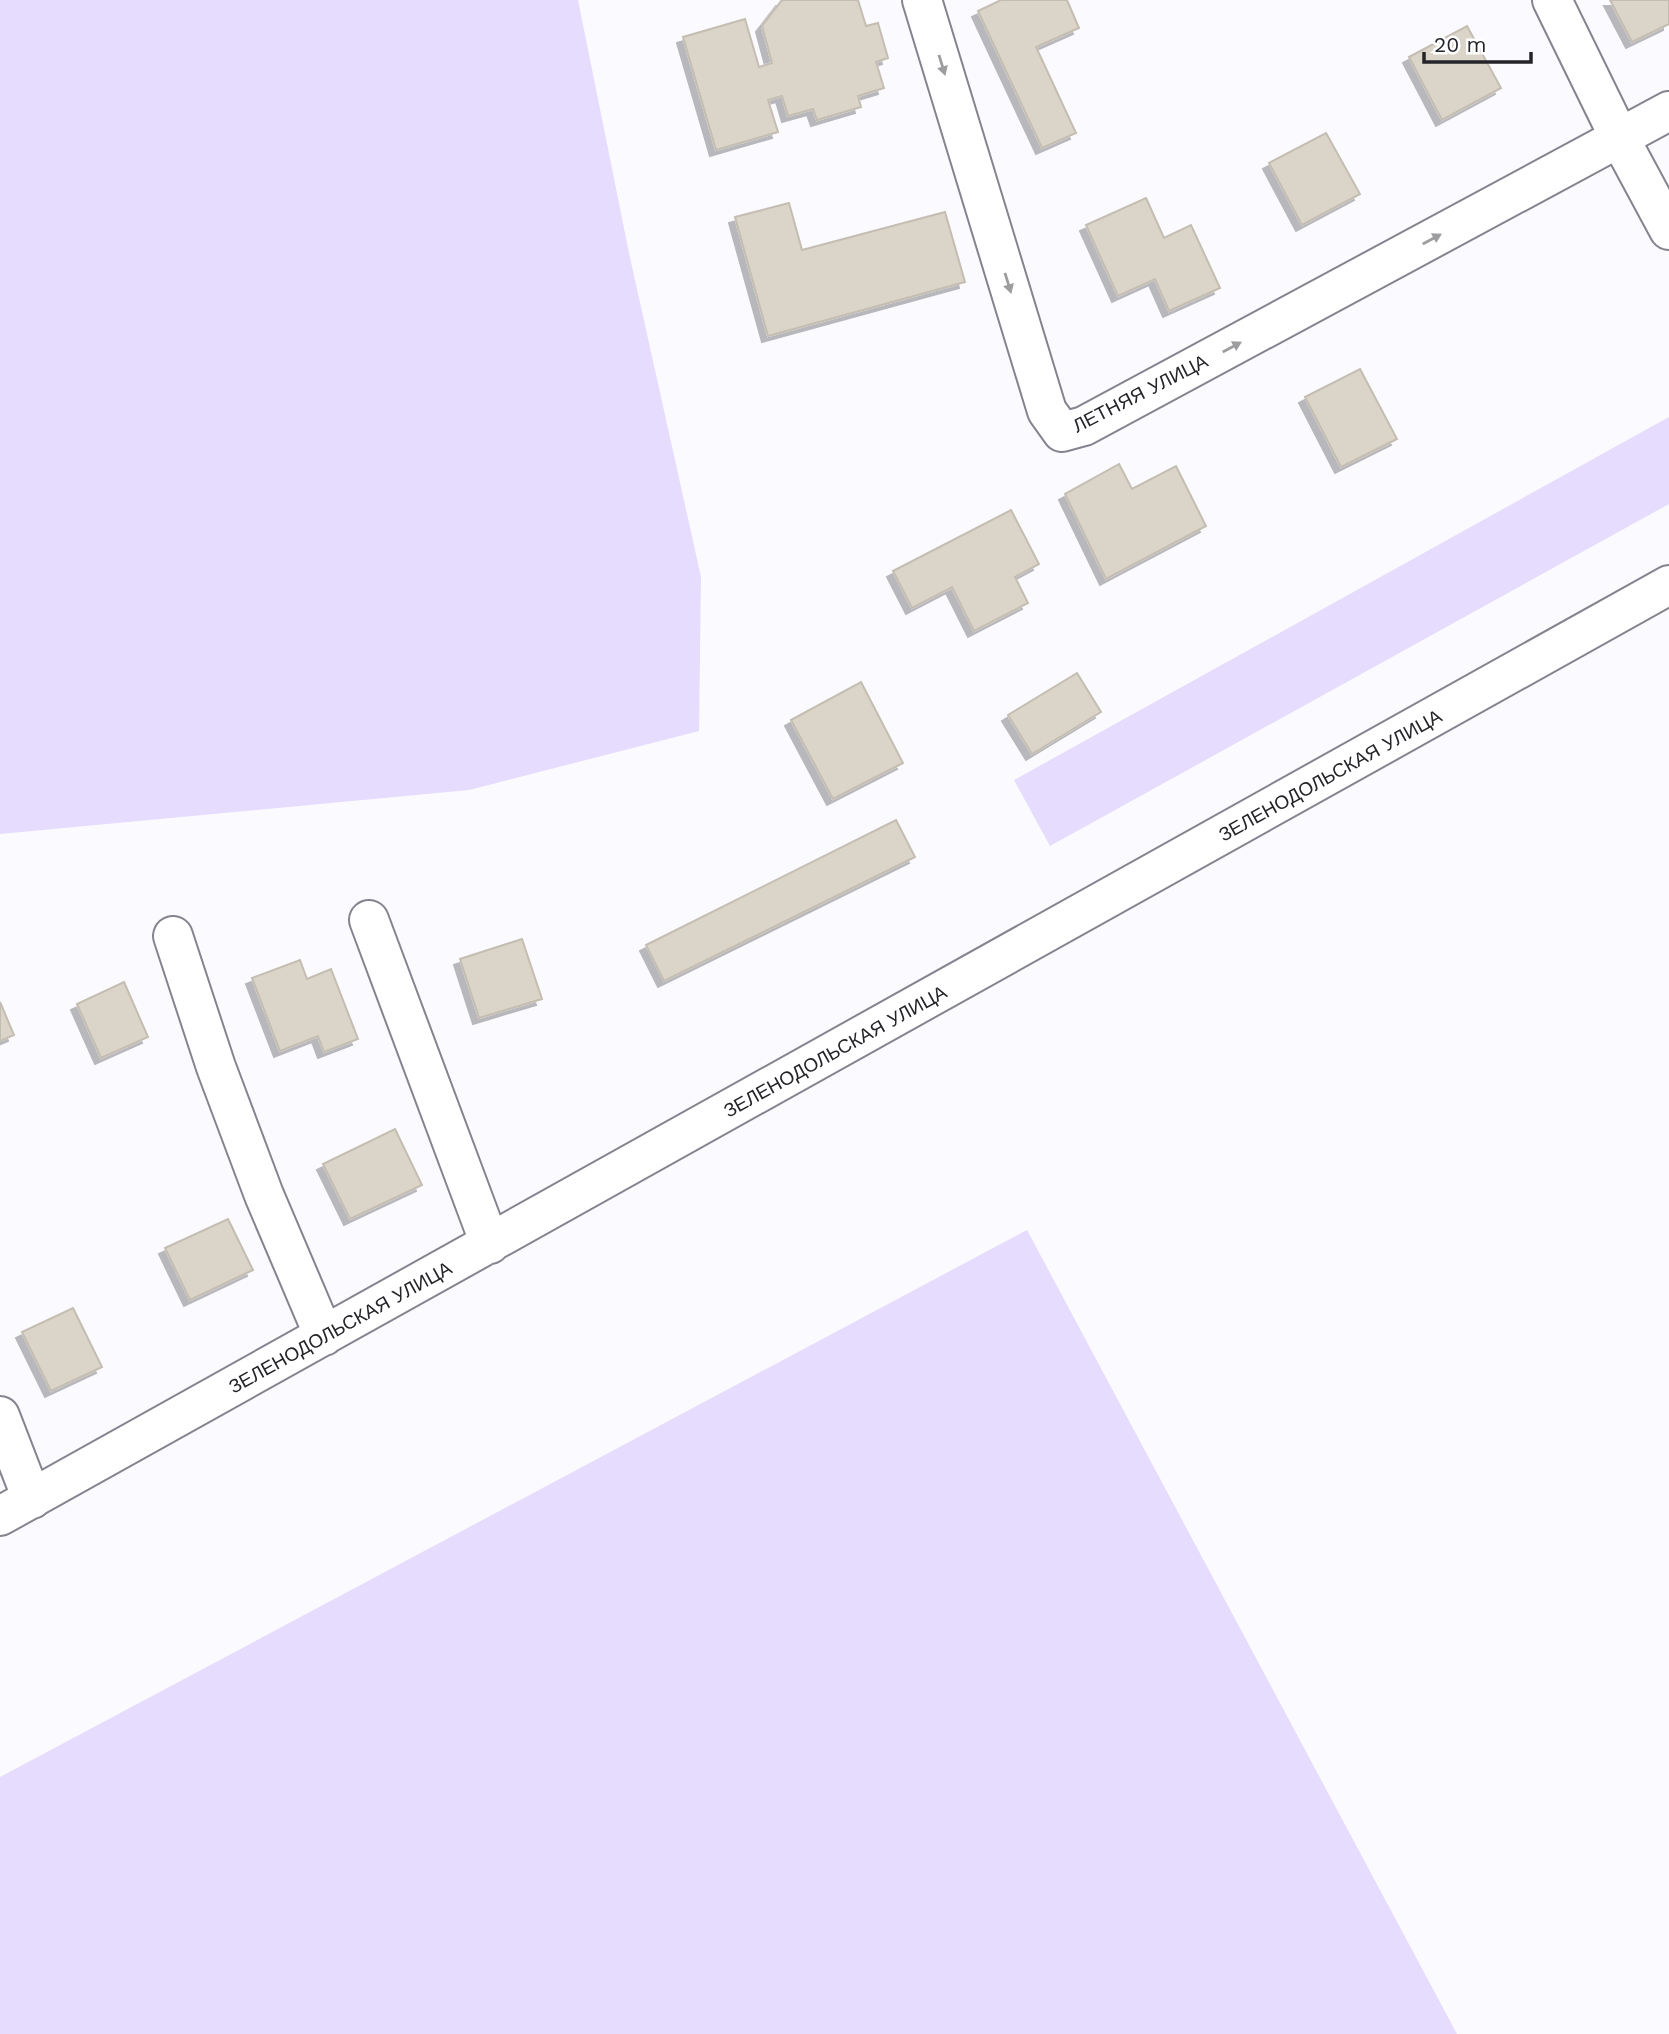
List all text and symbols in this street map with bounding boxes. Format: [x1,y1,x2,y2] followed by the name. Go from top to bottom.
[1424,21,1531,65] scale bar
[1434,32,1486,57] text: 20 m
[937,55,947,76] one-way arrow
[1422,233,1442,245] one-way arrow
[1004,273,1014,294] one-way arrow
[1222,341,1242,353] one-way arrow
[1069,349,1212,437] street label: ЛЕТНЯЯ УЛИЦА
[1215,704,1446,846] street label: ЗЕЛЕНОДОЛЬСКАЯ УЛИЦА
[720,980,951,1122] street label: ЗЕЛЕНОДОЛЬСКАЯ УЛИЦА
[225,1256,456,1398] street label: ЗЕЛЕНОДОЛЬСКАЯ УЛИЦА

